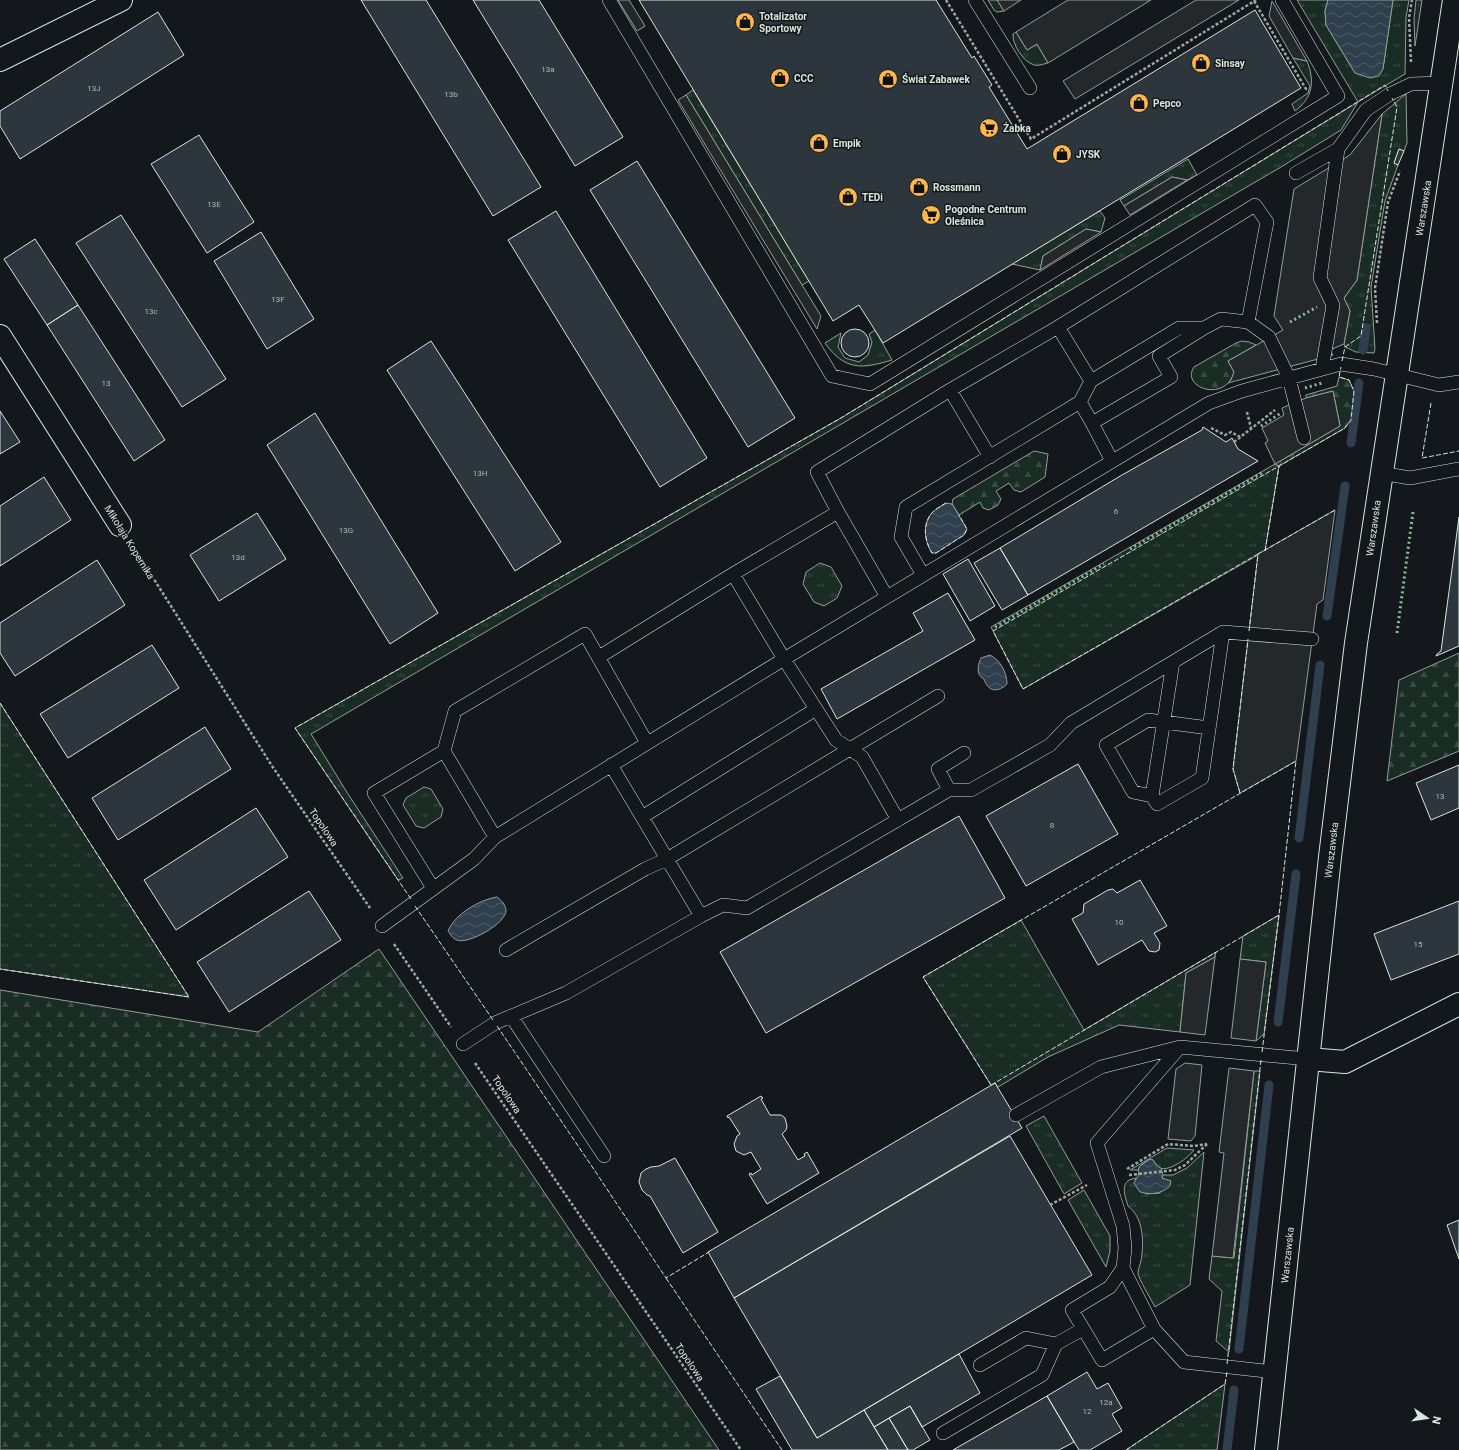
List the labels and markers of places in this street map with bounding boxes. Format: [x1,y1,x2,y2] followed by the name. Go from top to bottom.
[734,11,756,33] shop icon: Totalizator Sportowy
[759,11,807,34] place label: Totalizator Sportowy
[1190,52,1212,74] shop icon: Sinsay
[1215,58,1246,69] place label: Sinsay
[769,67,791,89] shop icon: CCC
[877,68,899,90] shop icon: Świat Zabawek
[794,73,814,84] place label: CCC
[902,73,971,85] place label: Świat Zabawek
[1128,92,1150,114] shop icon: Pepco
[1153,98,1182,109] place label: Pepco
[978,117,1000,139] supermarket icon: Żabka
[1003,121,1031,134] place label: Żabka
[808,132,830,154] shop icon: Empik
[833,138,862,149] place label: Empik
[1051,143,1073,165] shop icon: JYSK
[1076,149,1101,160] place label: JYSK
[908,176,930,198] shop icon: Rossmann
[933,182,981,193] place label: Rossmann
[837,186,859,208] shop icon: TEDi
[862,192,883,203] place label: TEDi
[920,204,942,226] supermarket icon: Pogodne Centrum Oleśnica
[945,204,1027,227] place label: Pogodne Centrum Oleśnica

